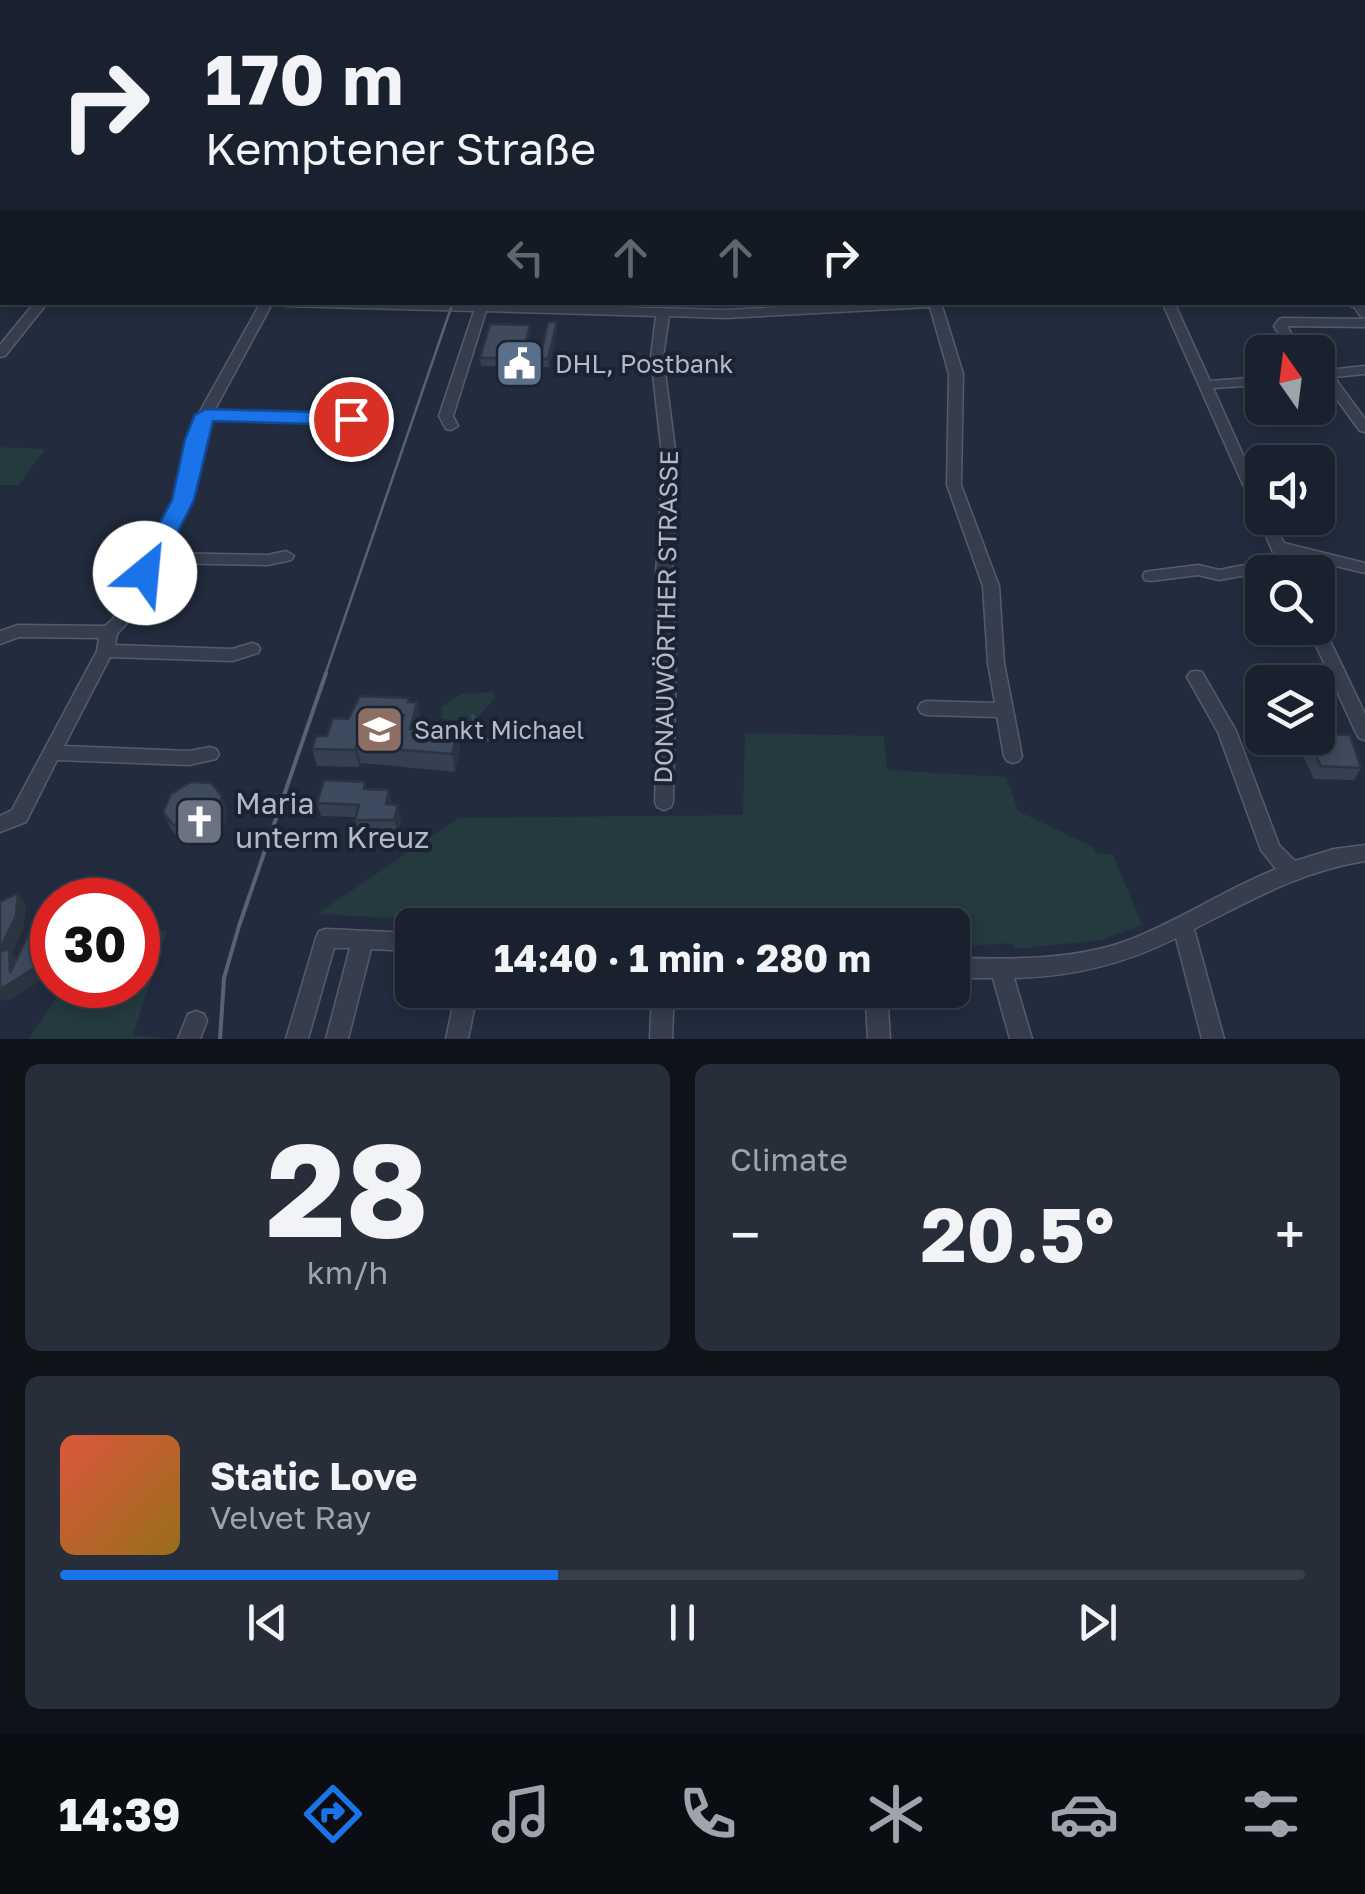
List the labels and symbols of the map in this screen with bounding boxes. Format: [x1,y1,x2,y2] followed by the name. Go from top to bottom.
[1245,335,1335,425] north arrow
[494,338,546,390] public building icon: DHL, Postbank
[555,348,733,379] place label: DHL, Postbank
[309,377,394,462] pin
[647,450,684,784] street label: DONAUWÖRTHER STRASSE
[93,521,197,625] position arrow
[353,704,405,756] school or university icon: Sankt Michael
[414,714,584,745] place label: Sankt Michael
[235,785,429,855] place label: Maria unterm Kreuz
[174,795,226,847] church icon: Maria unterm Kreuz
[30,878,160,1008] speed limit sign: 30

